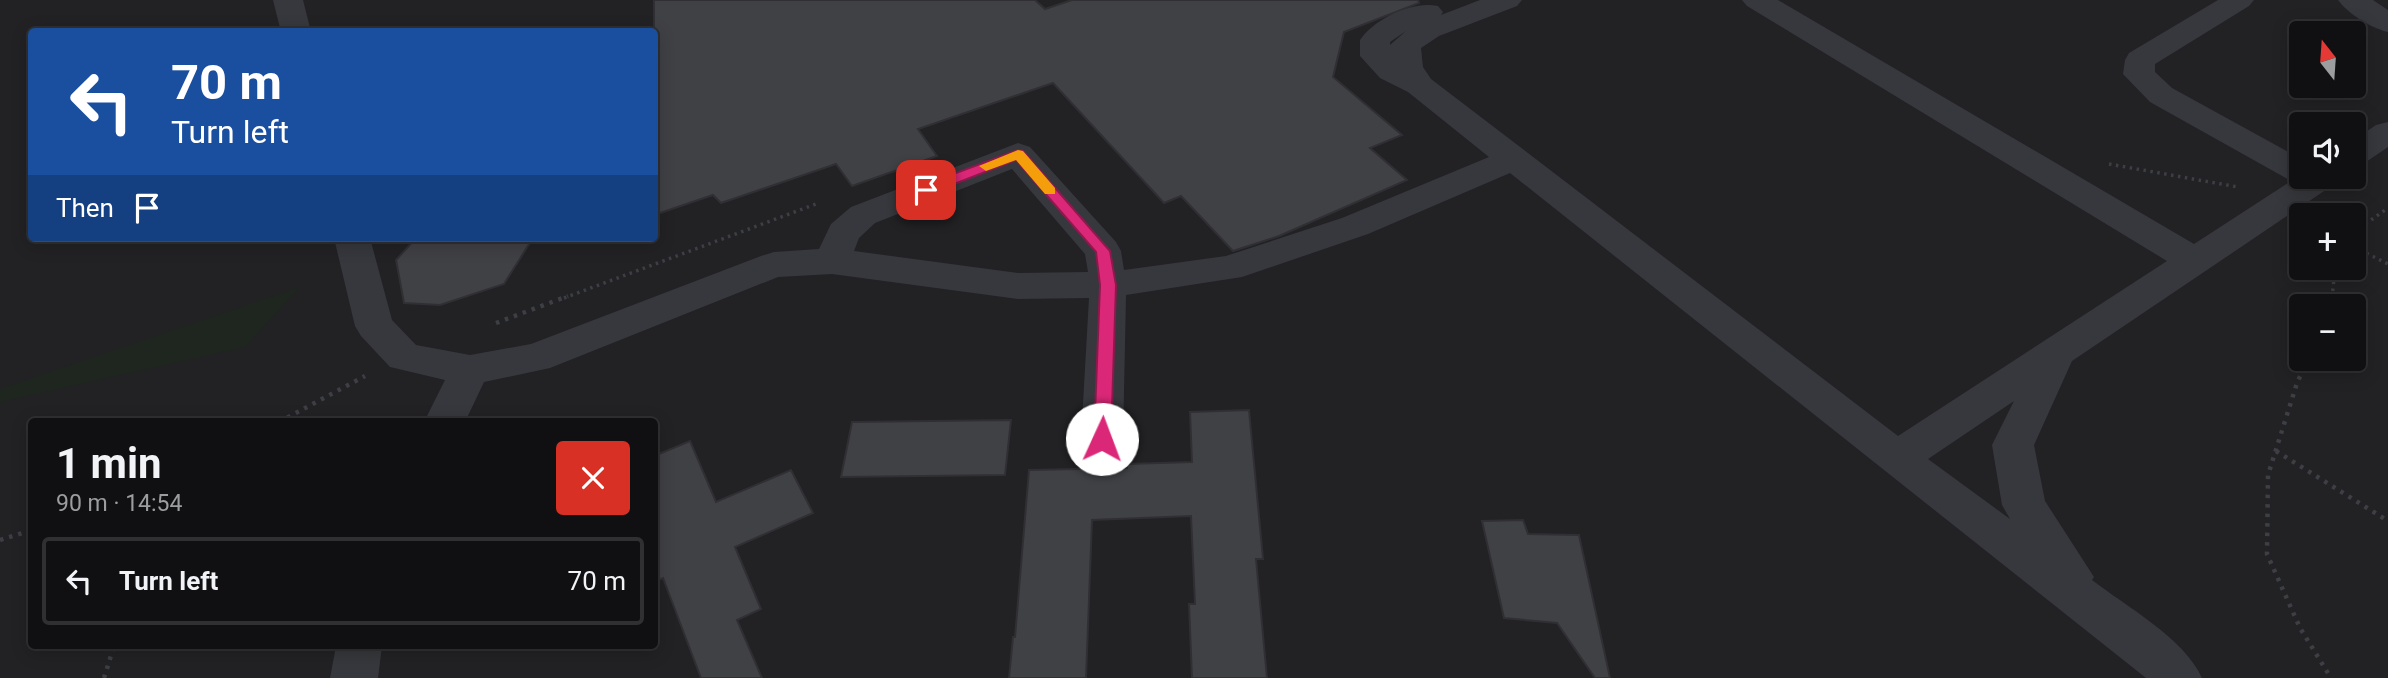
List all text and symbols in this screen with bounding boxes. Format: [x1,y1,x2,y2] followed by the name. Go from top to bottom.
[2289,21,2366,98] north arrow
[2289,21,2366,371] map controls
[171,54,282,111] text: 70 m
[56,56,147,147] icon: left
[2289,112,2366,189] button: sound
[171,113,289,151] text: Turn left
[896,160,956,220] pin
[907,171,945,209] icon: arrive
[128,189,166,227] icon: arrive
[56,193,114,223] text: Then
[2289,203,2366,280] button: +
[2289,294,2366,371] button: −
[1065,402,1139,476] position arrow
[56,439,162,488] text: 1 min
[556,441,630,515] button: close
[56,490,182,517] text: 90 m · 14:54
[60,562,98,600] icon: left
[119,566,218,596] text: Turn left
[568,566,626,596] text: 70 m

